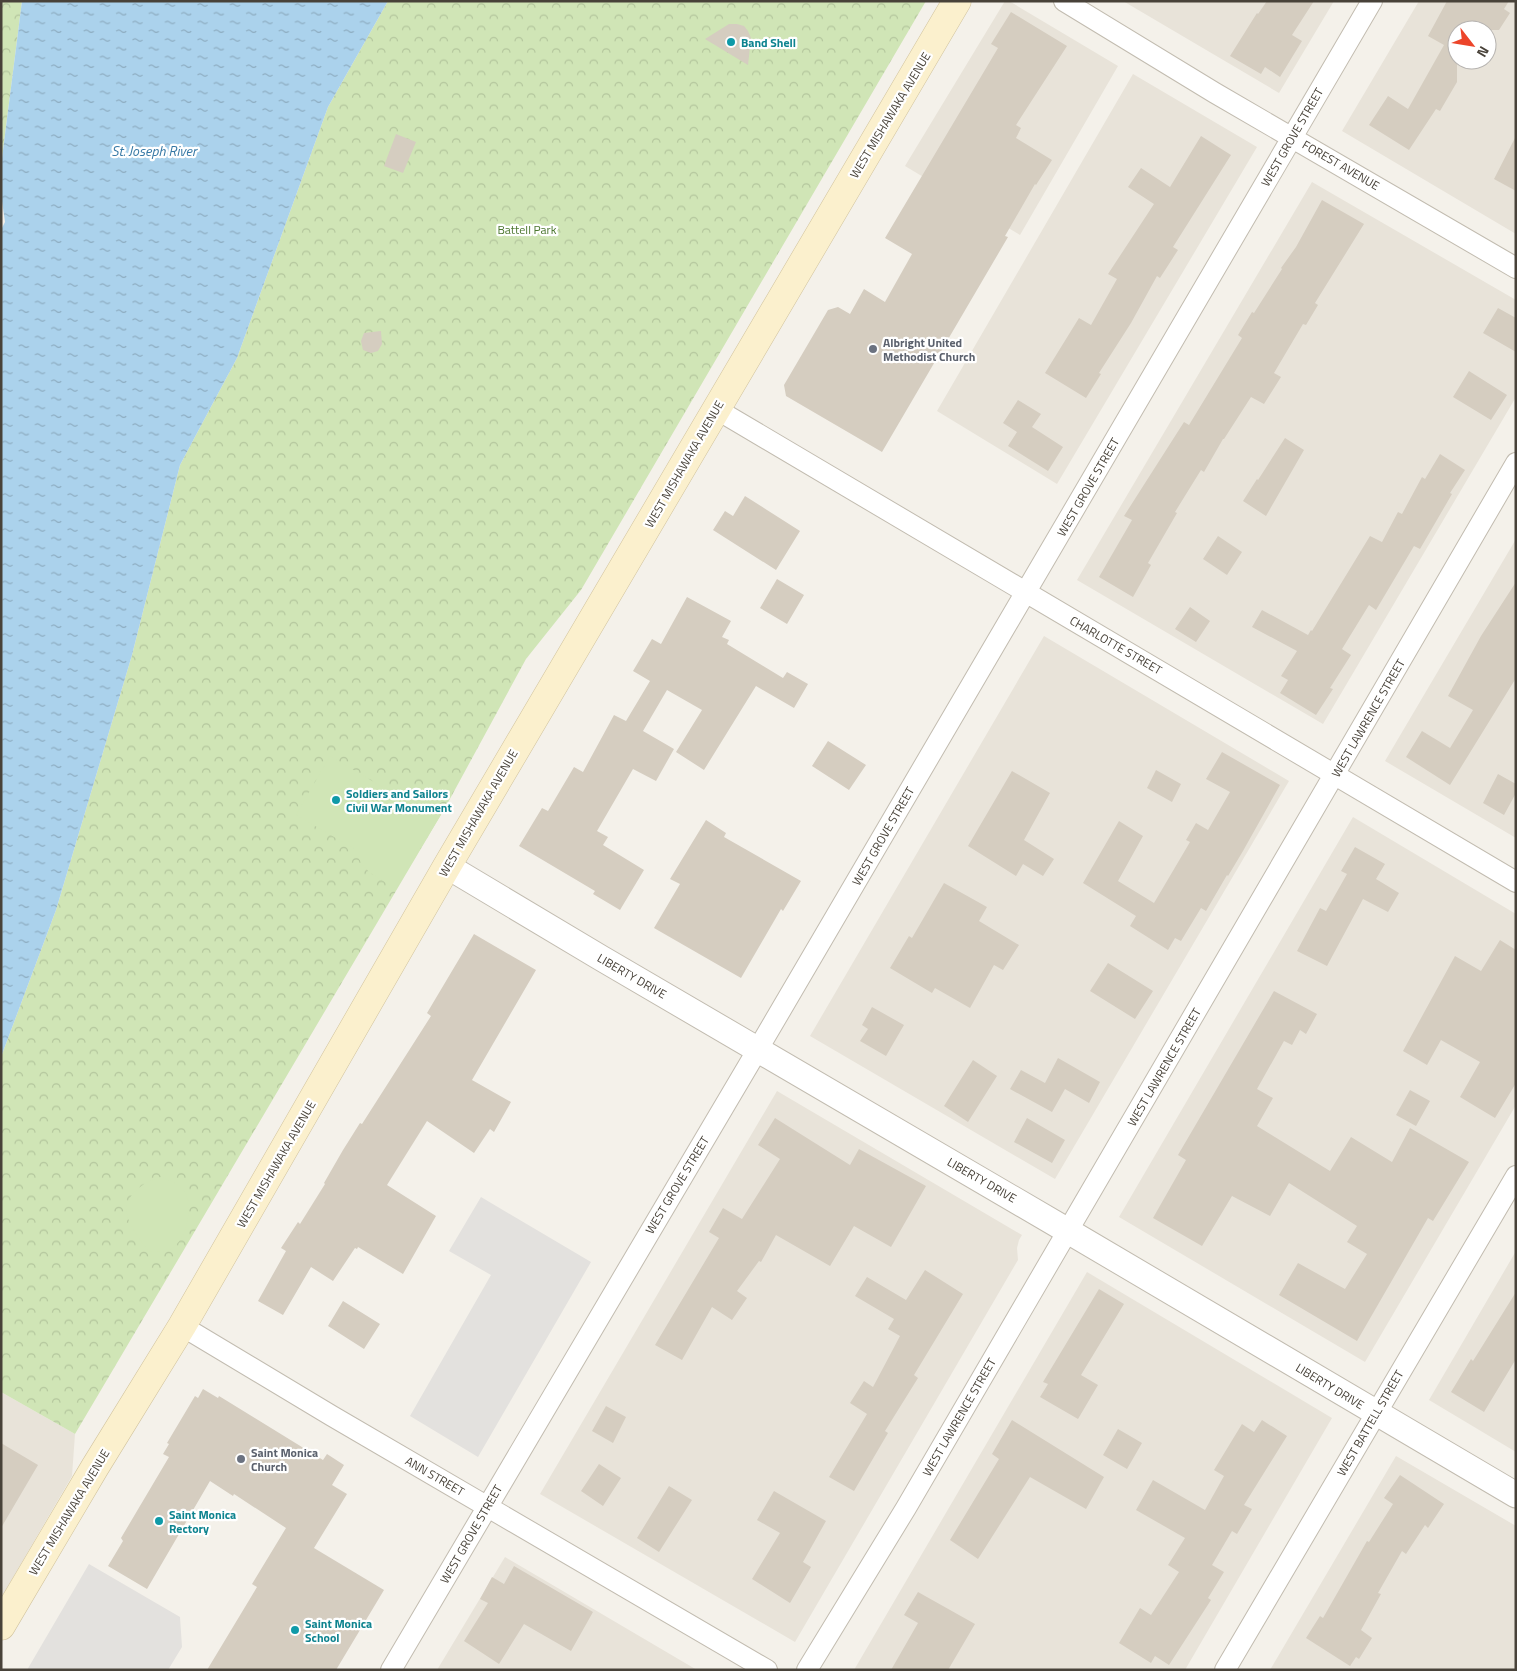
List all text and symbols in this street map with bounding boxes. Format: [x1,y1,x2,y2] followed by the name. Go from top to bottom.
[1447,20,1497,70] north arrow
[741,33,796,52] place label: Band Shell
[725,36,737,48] marker: Band Shell
[1472,42,1495,62] text: N
[845,48,935,182] street label: WEST MISHAWAKA AVENUE
[1256,83,1328,190] street label: WEST GROVE STREET
[1299,135,1384,195] street label: FOREST AVENUE
[112,140,198,161] water label: St. Joseph River
[497,220,557,239] park label: Battell Park
[883,333,975,366] place label: Albright United Methodist Church
[867,343,879,355] marker: Albright United Methodist Church
[640,396,728,531] street label: WEST MISHAWAKA AVENUE
[1052,433,1124,540] street label: WEST GROVE STREET
[1066,611,1166,680] street label: CHARLOTTE STREET
[1326,655,1410,781] street label: WEST LAWRENCE STREET
[434,745,522,880] street label: WEST MISHAWAKA AVENUE
[847,782,919,889] street label: WEST GROVE STREET
[346,784,452,817] place label: Soldiers and Sailors Civil War Monument
[330,794,342,806] marker: Soldiers and Sailors Civil War Monument
[594,948,670,1004] street label: LIBERTY DRIVE
[1122,1004,1206,1130] street label: WEST LAWRENCE STREET
[232,1096,320,1231] street label: WEST MISHAWAKA AVENUE
[640,1132,714,1238] street label: WEST GROVE STREET
[944,1152,1020,1208] street label: LIBERTY DRIVE
[917,1354,1001,1480] street label: WEST LAWRENCE STREET
[1292,1358,1368,1414] street label: LIBERTY DRIVE
[1332,1366,1409,1480] street label: WEST BATTELL STREET
[251,1443,318,1476] place label: Saint Monica Church
[24,1445,114,1579] street label: WEST MISHAWAKA AVENUE
[402,1451,469,1501] street label: ANN STREET
[235,1453,247,1465] marker: Saint Monica Church
[435,1480,507,1587] street label: WEST GROVE STREET
[169,1505,236,1538] place label: Saint Monica Rectory
[153,1515,165,1527] marker: Saint Monica Rectory
[305,1614,372,1647] place label: Saint Monica School
[289,1624,301,1636] marker: Saint Monica School

